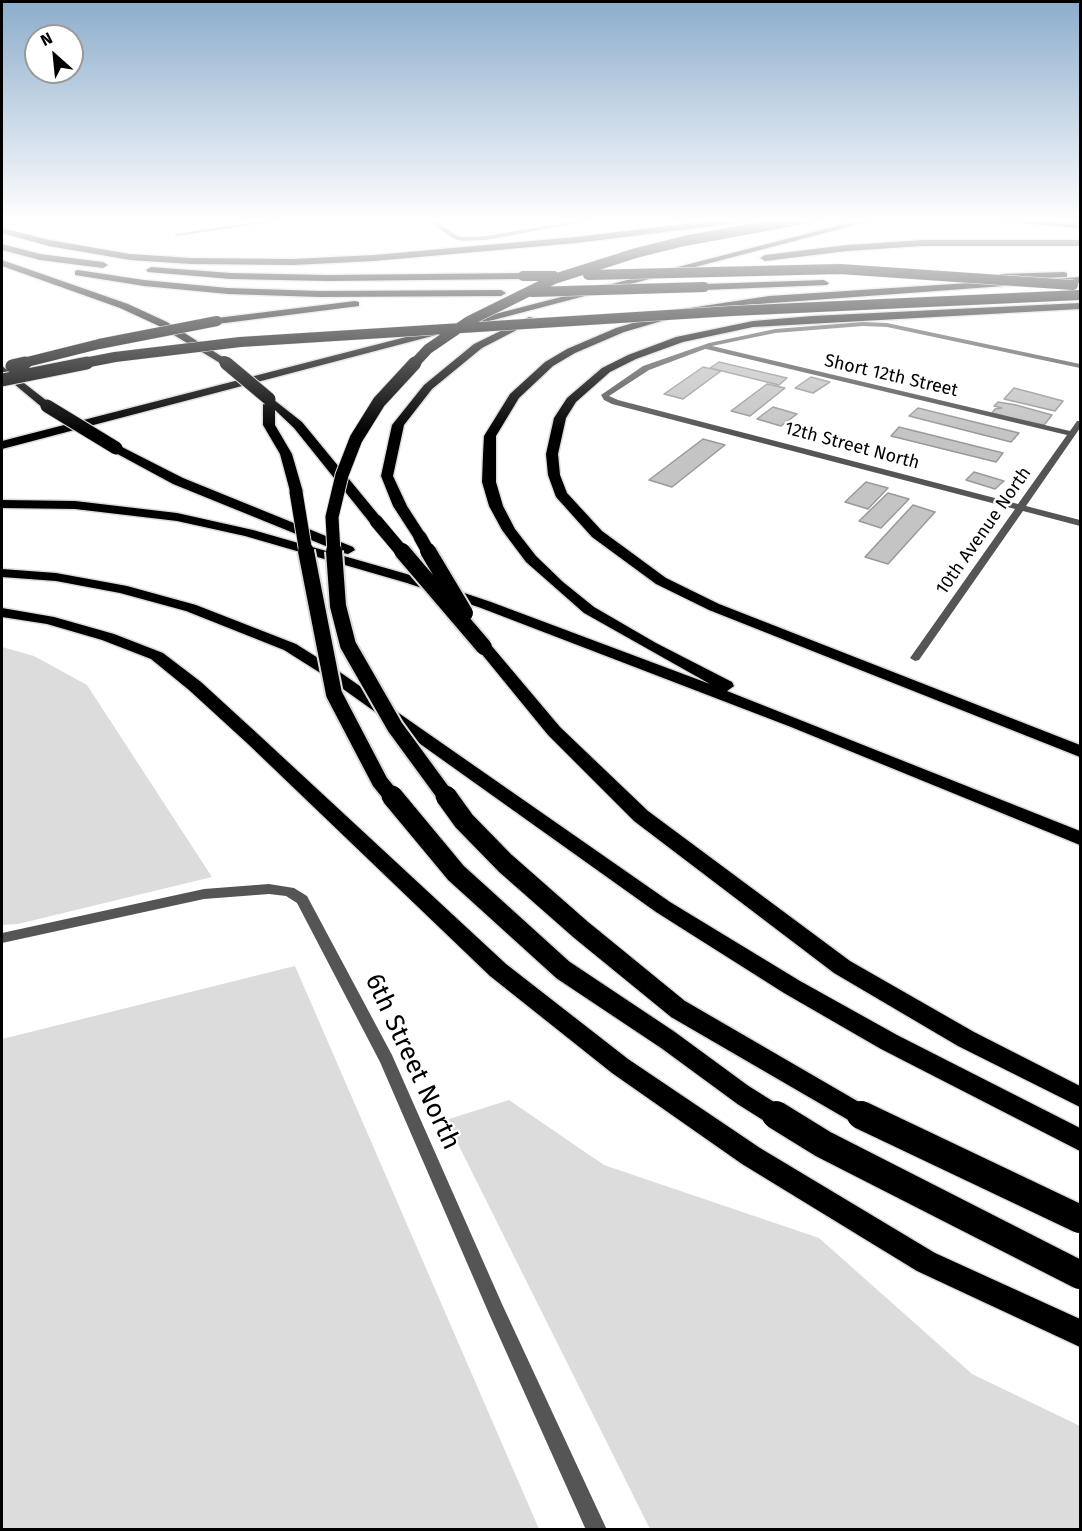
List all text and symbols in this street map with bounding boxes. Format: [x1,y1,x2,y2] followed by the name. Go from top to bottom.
[24,24,84,84] north arrow
[37,28,56,50] text: N
[822,350,960,402] street label: Short 12th Street
[782,418,922,474] street label: 12th Street North
[932,463,1036,599] street label: 10th Avenue North
[358,969,466,1155] street label: 6th Street North

